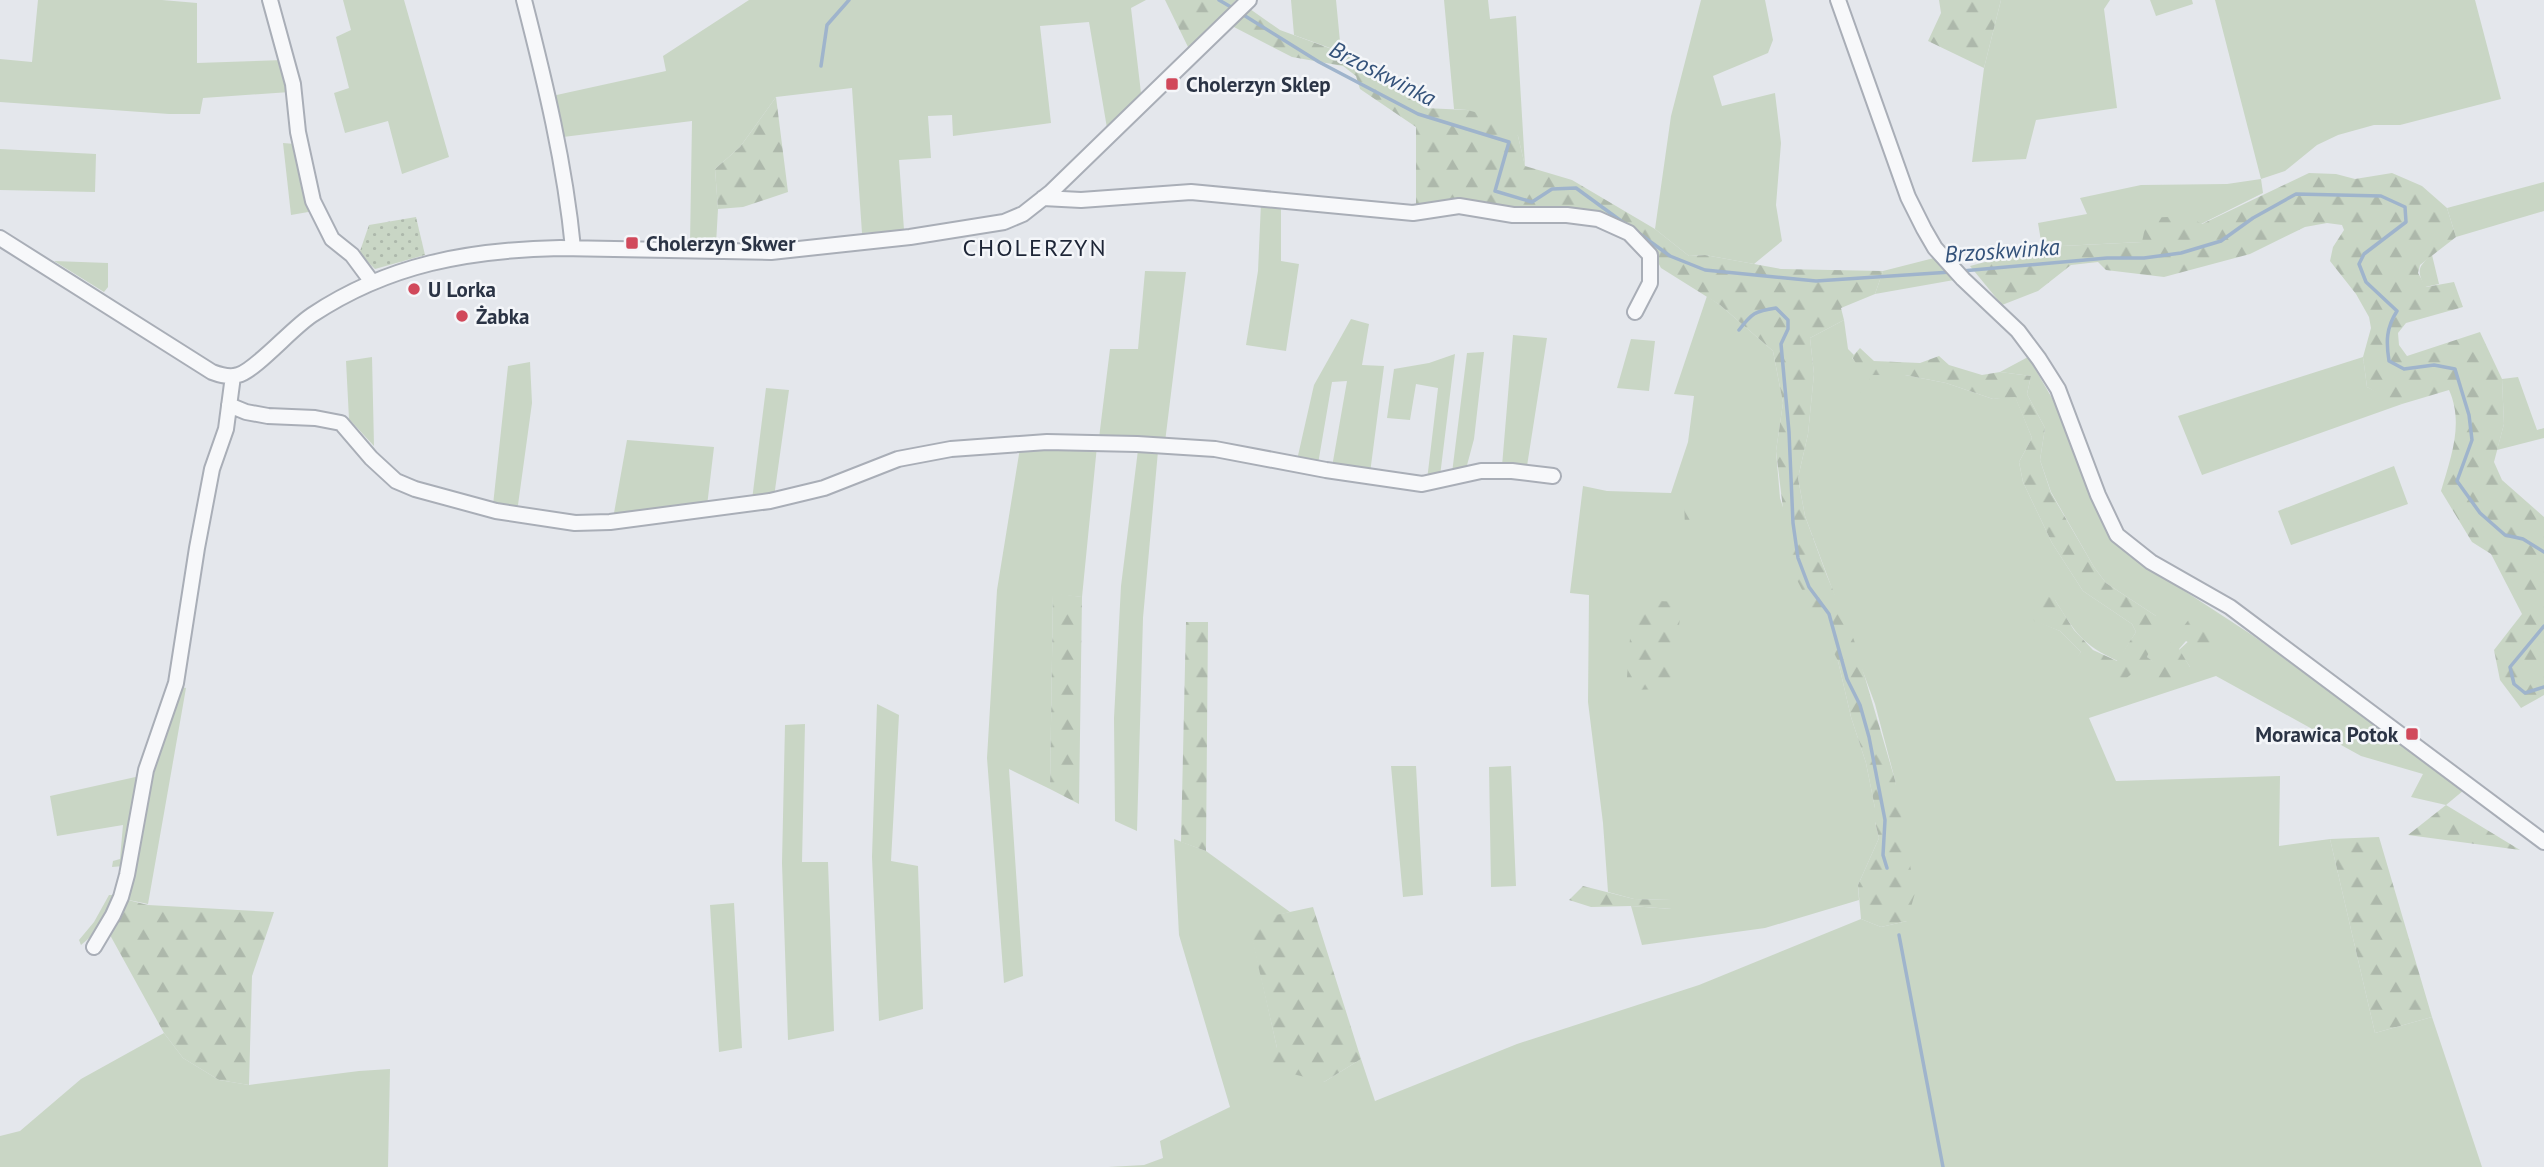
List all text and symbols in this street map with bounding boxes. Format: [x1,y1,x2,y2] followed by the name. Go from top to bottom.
[1325,34,1441,112] water label: Brzoskwinka
[1186,71,1331,98] place label: Cholerzyn Sklep
[1164,76,1180,92] marker: Cholerzyn Sklep
[646,230,796,257] place label: Cholerzyn Skwer
[962,232,1108,263] district label: CHOLERZYN
[1943,232,2061,268] water label: Brzoskwinka
[624,235,640,251] marker: Cholerzyn Skwer
[428,276,496,303] place label: U Lorka
[406,281,422,297] marker: U Lorka
[476,303,530,330] place label: Żabka
[454,308,470,324] marker: Żabka
[2255,721,2399,748] place label: Morawica Potok
[2404,726,2420,742] marker: Morawica Potok

